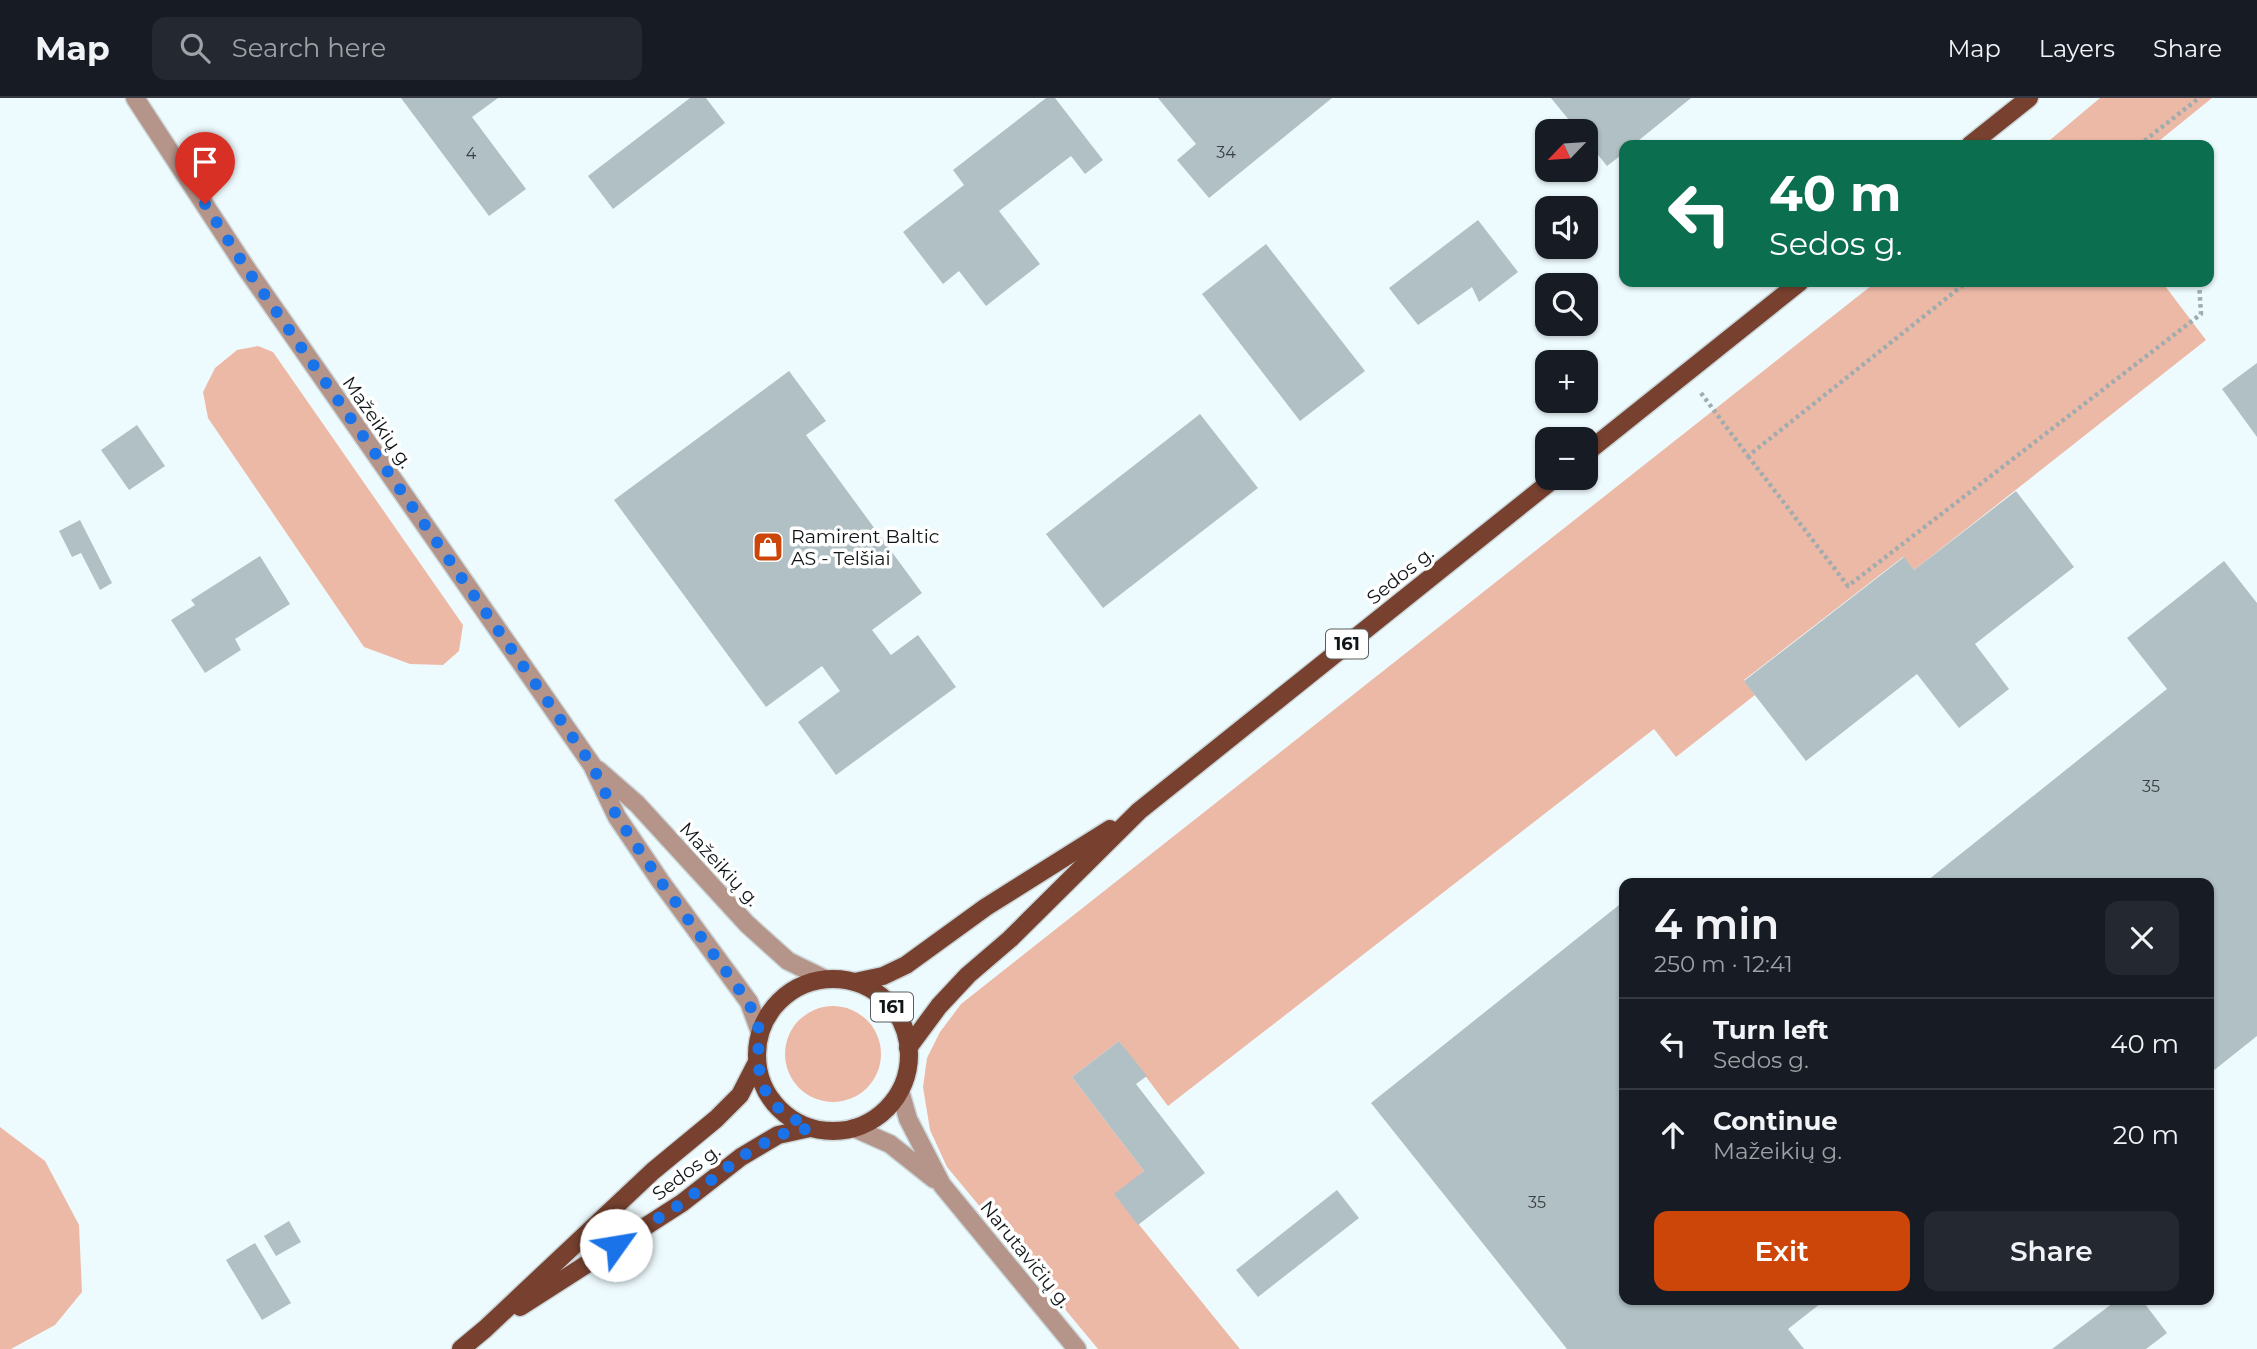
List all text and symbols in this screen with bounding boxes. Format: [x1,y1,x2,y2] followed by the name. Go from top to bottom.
[152,17,642,80] search box
[35,28,110,68] text: Map
[176,29,214,67] icon: search
[232,32,386,64] text: Search here
[1947,34,2001,63] text: Map
[2039,34,2115,63] text: Layers
[2153,34,2222,63] text: Share
[1535,119,1598,182] north arrow
[1535,119,1598,490] map controls
[175,132,235,204] pin
[186,143,224,181] icon: arrive
[1216,143,1236,162] house number: 34
[466,144,477,163] house number: 4
[1769,164,1901,223] text: 40 m
[1654,168,1745,259] icon: left
[1535,196,1598,259] button: sound
[1769,224,1902,263] text: Sedos g.
[1535,273,1598,336] button: search
[1535,350,1598,413] button: +
[338,372,418,473] street label: Mažeikių g.
[1535,427,1598,490] button: −
[791,525,940,570] place label: Ramirent Baltic AS - Telšiai
[751,530,785,564] shop icon: Ramirent Baltic AS - Telšiai
[1362,542,1438,609] street label: Sedos g.
[1326,630,1368,658] road number: 161
[2142,777,2160,796] house number: 35
[675,817,764,911] street label: Mažeikių g.
[1654,898,1779,950] text: 4 min
[2105,901,2179,975] button: close
[1654,950,1793,978] text: 250 m · 12:41
[871,992,913,1022] road number: 161
[1713,1014,1829,1046] text: Turn left
[1654,1025,1692,1063] icon: left
[2110,1028,2179,1060] text: 40 m
[1713,1046,1809,1074] text: Sedos g.
[1713,1105,1838,1137] text: Continue
[1654,1116,1692,1154] icon: ahead
[2113,1119,2179,1151] text: 20 m
[1713,1137,1842,1165] text: Mažeikių g.
[648,1139,725,1205] street label: Sedos g.
[1528,1193,1546,1212] house number: 35
[975,1196,1076,1313] street label: Narutavičių g.
[579,1208,653,1282] position arrow
[1654,1211,1910,1291] button: Exit
[1924,1211,2179,1291] button: Share

